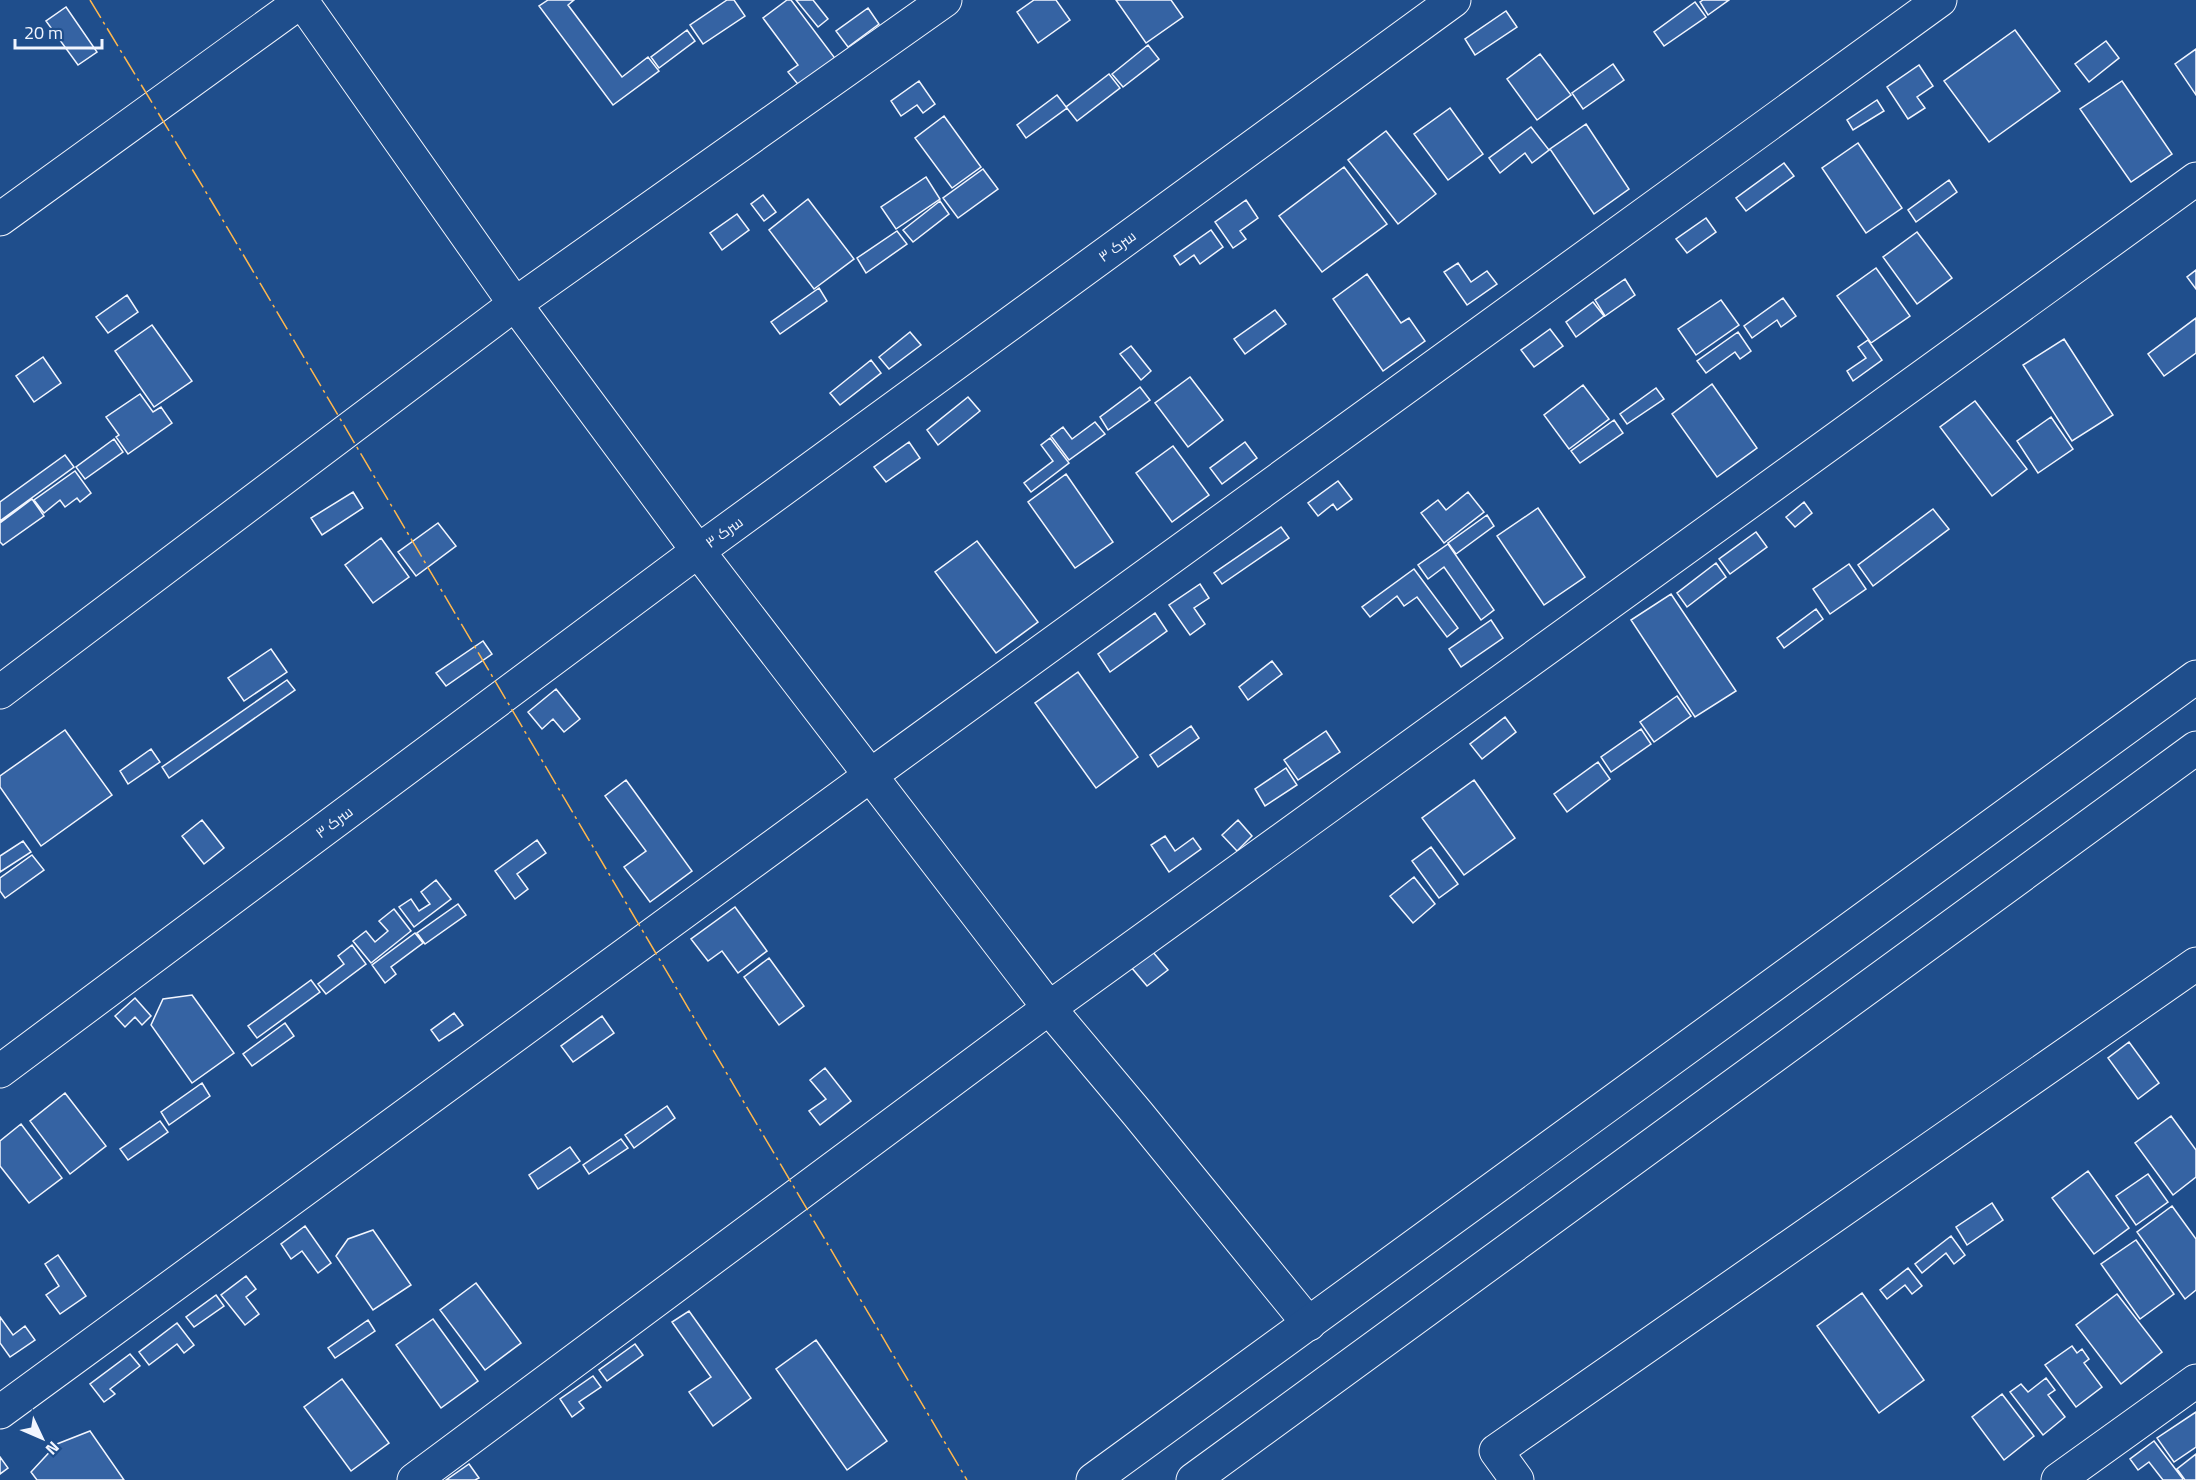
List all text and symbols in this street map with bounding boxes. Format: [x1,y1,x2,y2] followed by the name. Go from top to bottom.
[15,12,102,50] scale bar
[24,19,63,46] text: 20 m
[1093,224,1141,268] street label: سرک ۳
[700,510,748,554] street label: سرک ۳
[310,800,358,844] street label: سرک ۳
[12,1408,72,1468] north arrow
[40,1436,65,1461] text: N

